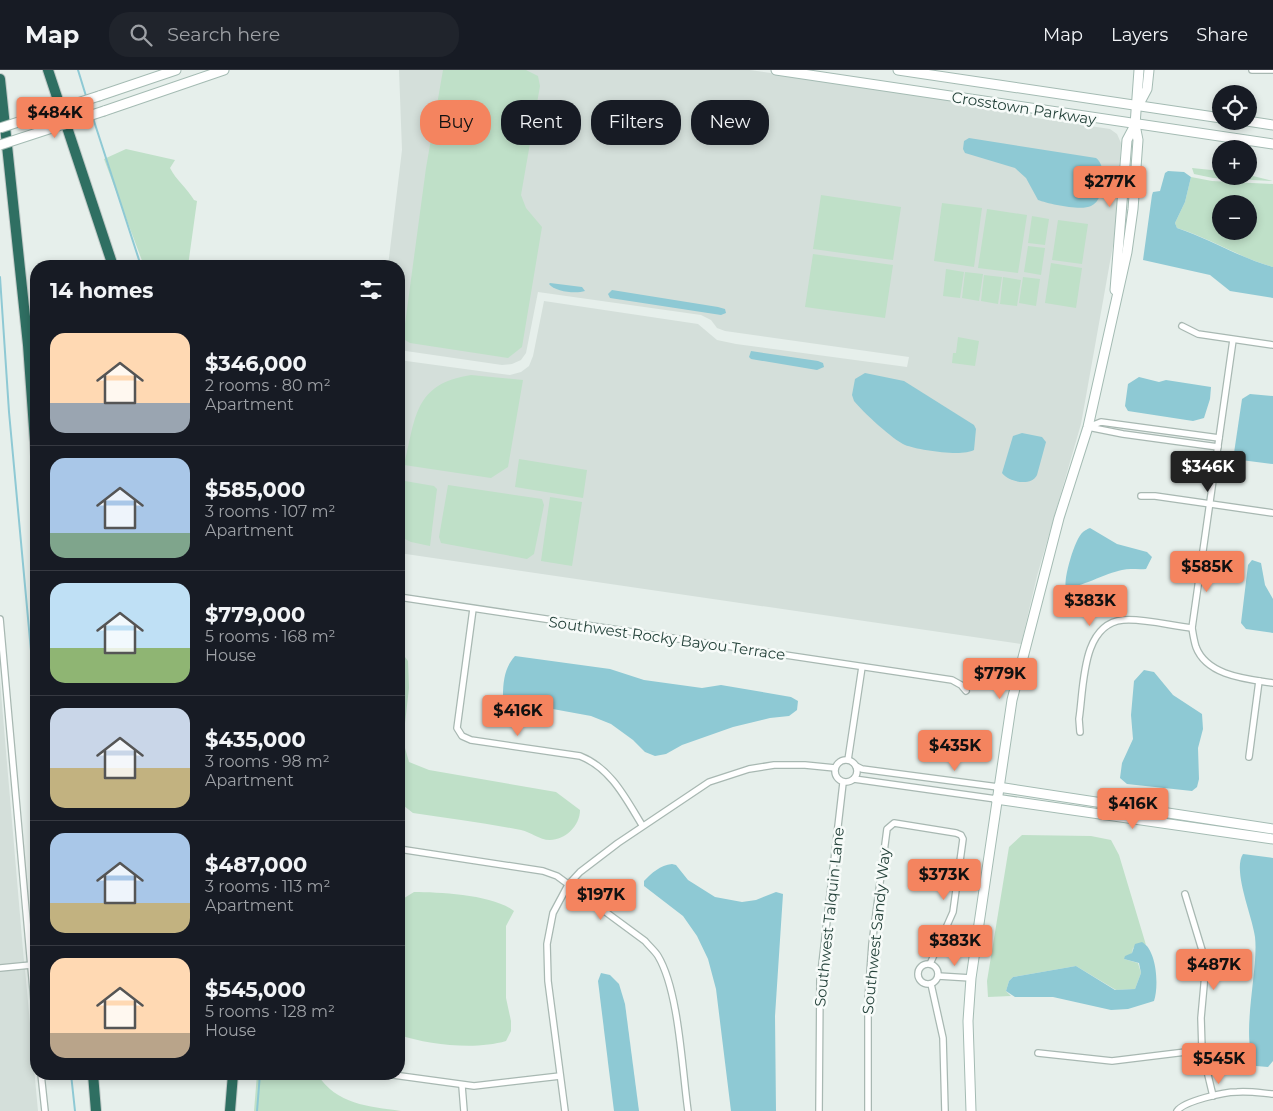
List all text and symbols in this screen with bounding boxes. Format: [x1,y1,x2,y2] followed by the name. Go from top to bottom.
[109,12,459,57] search box
[25,20,79,49] text: Map
[127,21,155,49] icon: search
[167,23,280,46] text: Search here
[1043,24,1083,46] text: Map
[1111,24,1168,46] text: Layers
[1196,24,1248,46] text: Share
[1212,85,1257,240] map controls
[1212,85,1257,130] button: locate
[950,87,1099,129] street label: Crosstown Parkway
[20,97,90,139] pin: $484K
[420,100,491,145] chip: Buy
[501,100,581,145] chip: Rent
[591,100,681,145] chip: Filters
[691,100,769,145] chip: New
[28,103,82,122] text: $484K
[1212,140,1257,185] button: +
[1075,166,1145,208] pin: $277K
[1084,172,1136,191] text: $277K
[1212,195,1257,240] button: −
[357,276,385,304] icon: filters
[50,278,154,303] text: 14 homes
[205,351,307,376] text: $346,000
[90,353,150,413] icon: home
[205,376,331,395] text: 2 rooms · 80 m²
[205,395,294,414] text: Apartment
[1173,450,1243,493] pin: $346K
[1182,457,1234,476] text: $346K
[205,477,305,502] text: $585,000
[90,478,150,538] icon: home
[205,502,335,521] text: 3 rooms · 107 m²
[205,521,294,540] text: Apartment
[1172,550,1242,593] pin: $585K
[1181,557,1233,576] text: $585K
[1055,584,1125,627] pin: $383K
[1064,591,1116,610] text: $383K
[205,602,305,627] text: $779,000
[90,603,150,663] icon: home
[547,612,787,664] street label: Southwest Rocky Bayou Terrace
[205,627,336,646] text: 5 rooms · 168 m²
[205,646,256,665] text: House
[965,658,1035,700] pin: $779K
[974,664,1026,683] text: $779K
[483,694,553,737] pin: $416K
[493,701,543,720] text: $416K
[205,727,306,752] text: $435,000
[90,728,150,788] icon: home
[920,730,990,772] pin: $435K
[929,736,981,755] text: $435K
[205,752,330,771] text: 3 rooms · 98 m²
[205,771,294,790] text: Apartment
[1098,788,1168,830] pin: $416K
[1108,794,1158,813] text: $416K
[810,826,848,1008] street label: Southwest Talquin Lane
[858,846,894,1015] street label: Southwest Sandy Way
[205,852,307,877] text: $487,000
[90,853,150,913] icon: home
[909,858,979,901] pin: $373K
[919,865,969,884] text: $373K
[205,877,330,896] text: 3 rooms · 113 m²
[566,878,636,921] pin: $197K
[577,885,625,904] text: $197K
[205,896,294,915] text: Apartment
[920,924,990,967] pin: $383K
[929,931,981,950] text: $383K
[1179,948,1249,991] pin: $487K
[1187,955,1241,974] text: $487K
[205,977,306,1002] text: $545,000
[90,978,150,1038] icon: home
[205,1002,335,1021] text: 5 rooms · 128 m²
[205,1021,256,1040] text: House
[1184,1042,1254,1085] pin: $545K
[1193,1049,1245,1068] text: $545K

